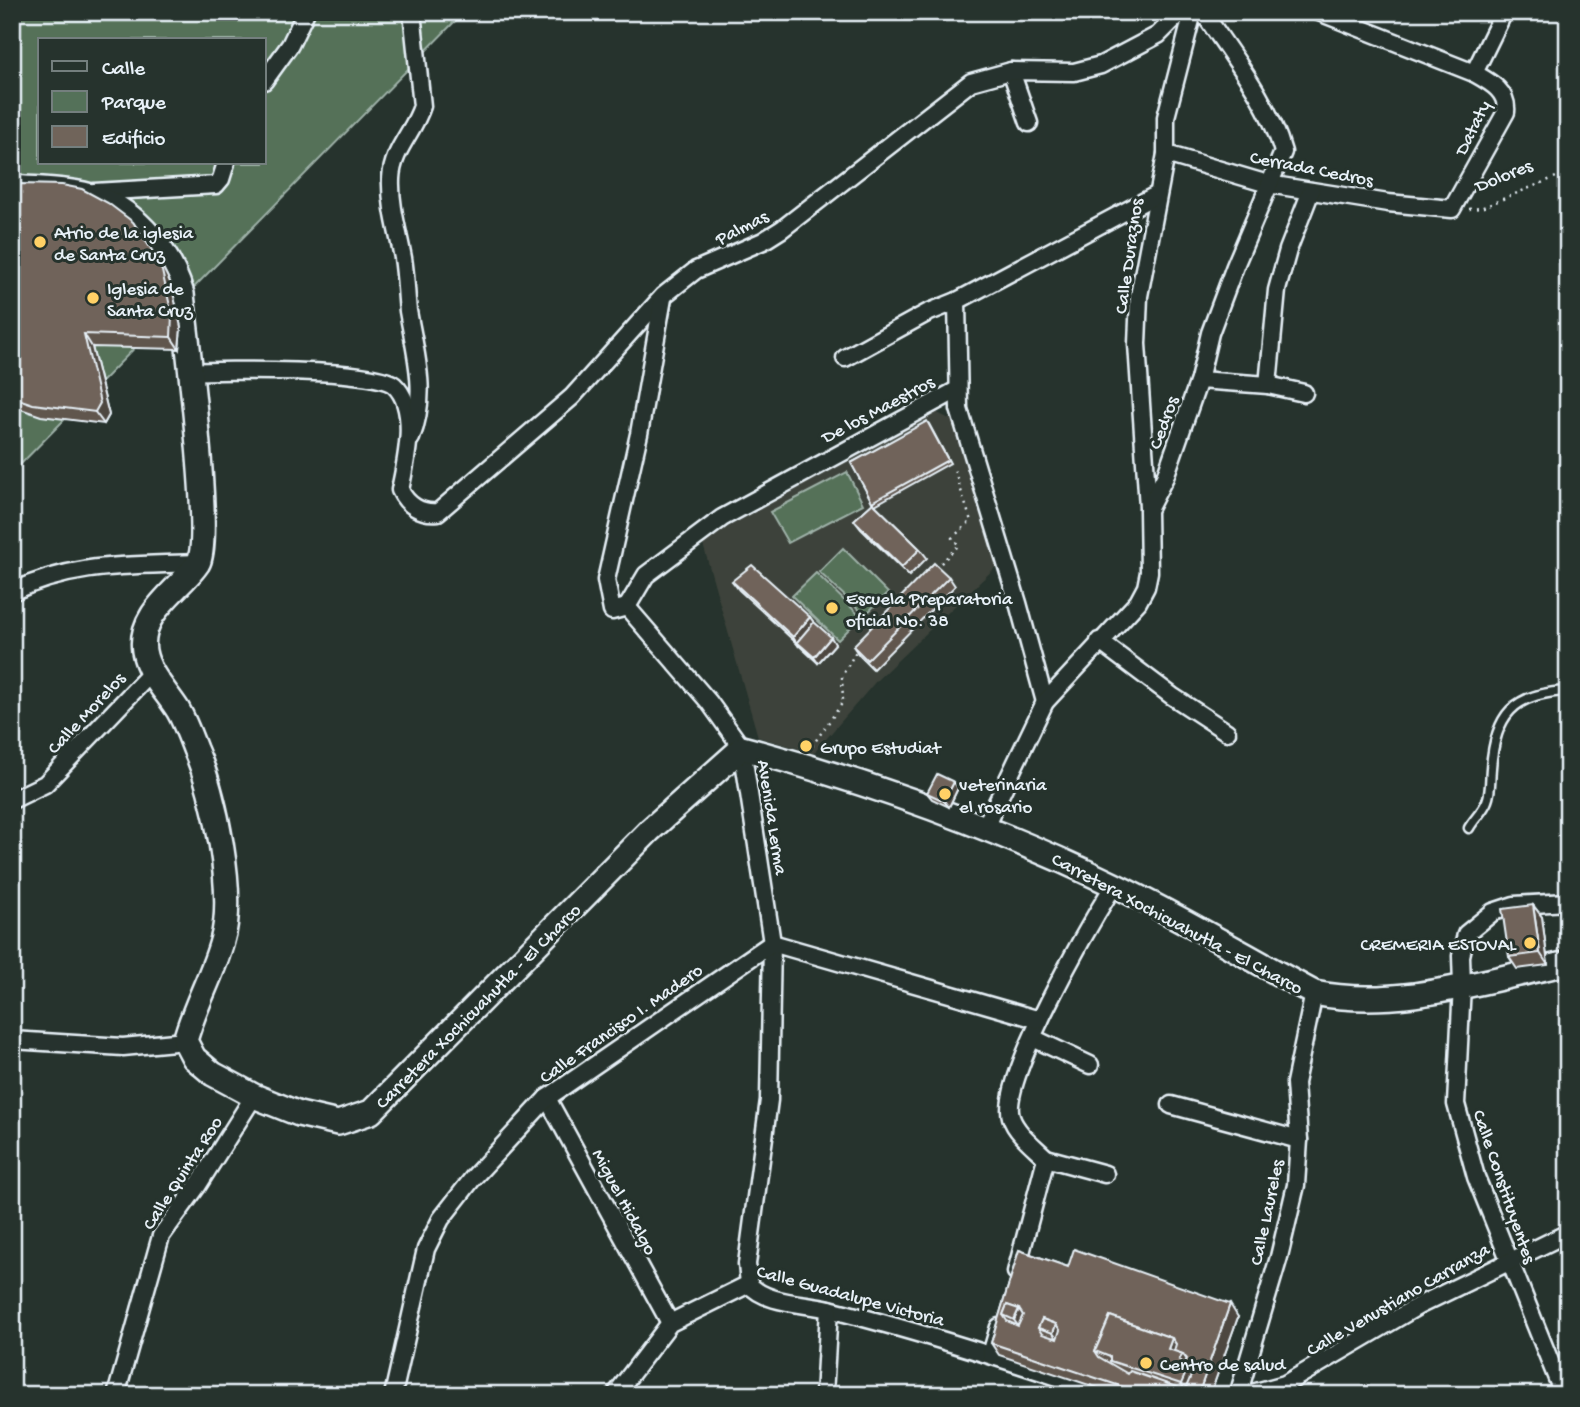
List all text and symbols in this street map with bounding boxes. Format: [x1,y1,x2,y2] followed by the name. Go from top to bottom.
[38,38,266,164] legend
[102,58,146,83] text: Calle
[101,92,167,117] text: Parque
[1450,97,1498,162] street label: Dataty
[102,128,166,153] text: Edificio
[1248,147,1376,194] street label: Cerrada Cedros
[1470,155,1537,200] street label: Dolores
[1111,196,1150,316] street label: Calle Duraznos
[711,206,774,253] street label: Palmas
[54,223,195,268] place label: Atrio de la iglesia de Santa Cruz
[32,234,48,250] marker: Atrio de la iglesia de Santa Cruz
[107,279,193,324] place label: Iglesia de Santa Cruz
[85,290,101,306] marker: Iglesia de Santa Cruz
[817,371,940,451] street label: De los Maestros
[1145,393,1186,453] street label: Cedros
[846,589,1014,634] place label: Escuela Preparatoria oficial No. 38
[824,600,840,616] marker: Escuela Preparatoria oficial No. 38
[44,668,132,760] street label: Calle Morelos
[798,738,814,754] marker: Grupo Estudiat
[820,738,943,761] place label: Grupo Estudiat
[750,758,791,878] street label: Avenida Lerma
[959,775,1048,820] place label: veterinaria el rosario
[937,786,953,802] marker: veterinaria el rosario
[1047,849,1306,1001] street label: Carretera Xochicuahutla - El Charco
[372,900,587,1115] street label: Carretera Xochicuahutla - El Charco
[1361,935,1517,958] place label: CREMERIA ESTOVAL
[1522,935,1538,951] marker: CREMERIA ESTOVAL
[536,960,708,1090] street label: Calle Francisco I. Madero
[1466,1107,1540,1268] street label: Calle Constituyentes
[139,1113,229,1235] street label: Calle Quinta Roo
[585,1146,661,1260] street label: Miguel Hidalgo
[1246,1157,1291,1268] street label: Calle Laureles
[1303,1238,1496,1363] street label: Calle Venustiano Carranza
[754,1261,948,1334] street label: Calle Guadalupe Victoria
[1138,1355,1154,1371] marker: Centro de salud
[1160,1355,1287,1378] place label: Centro de salud

